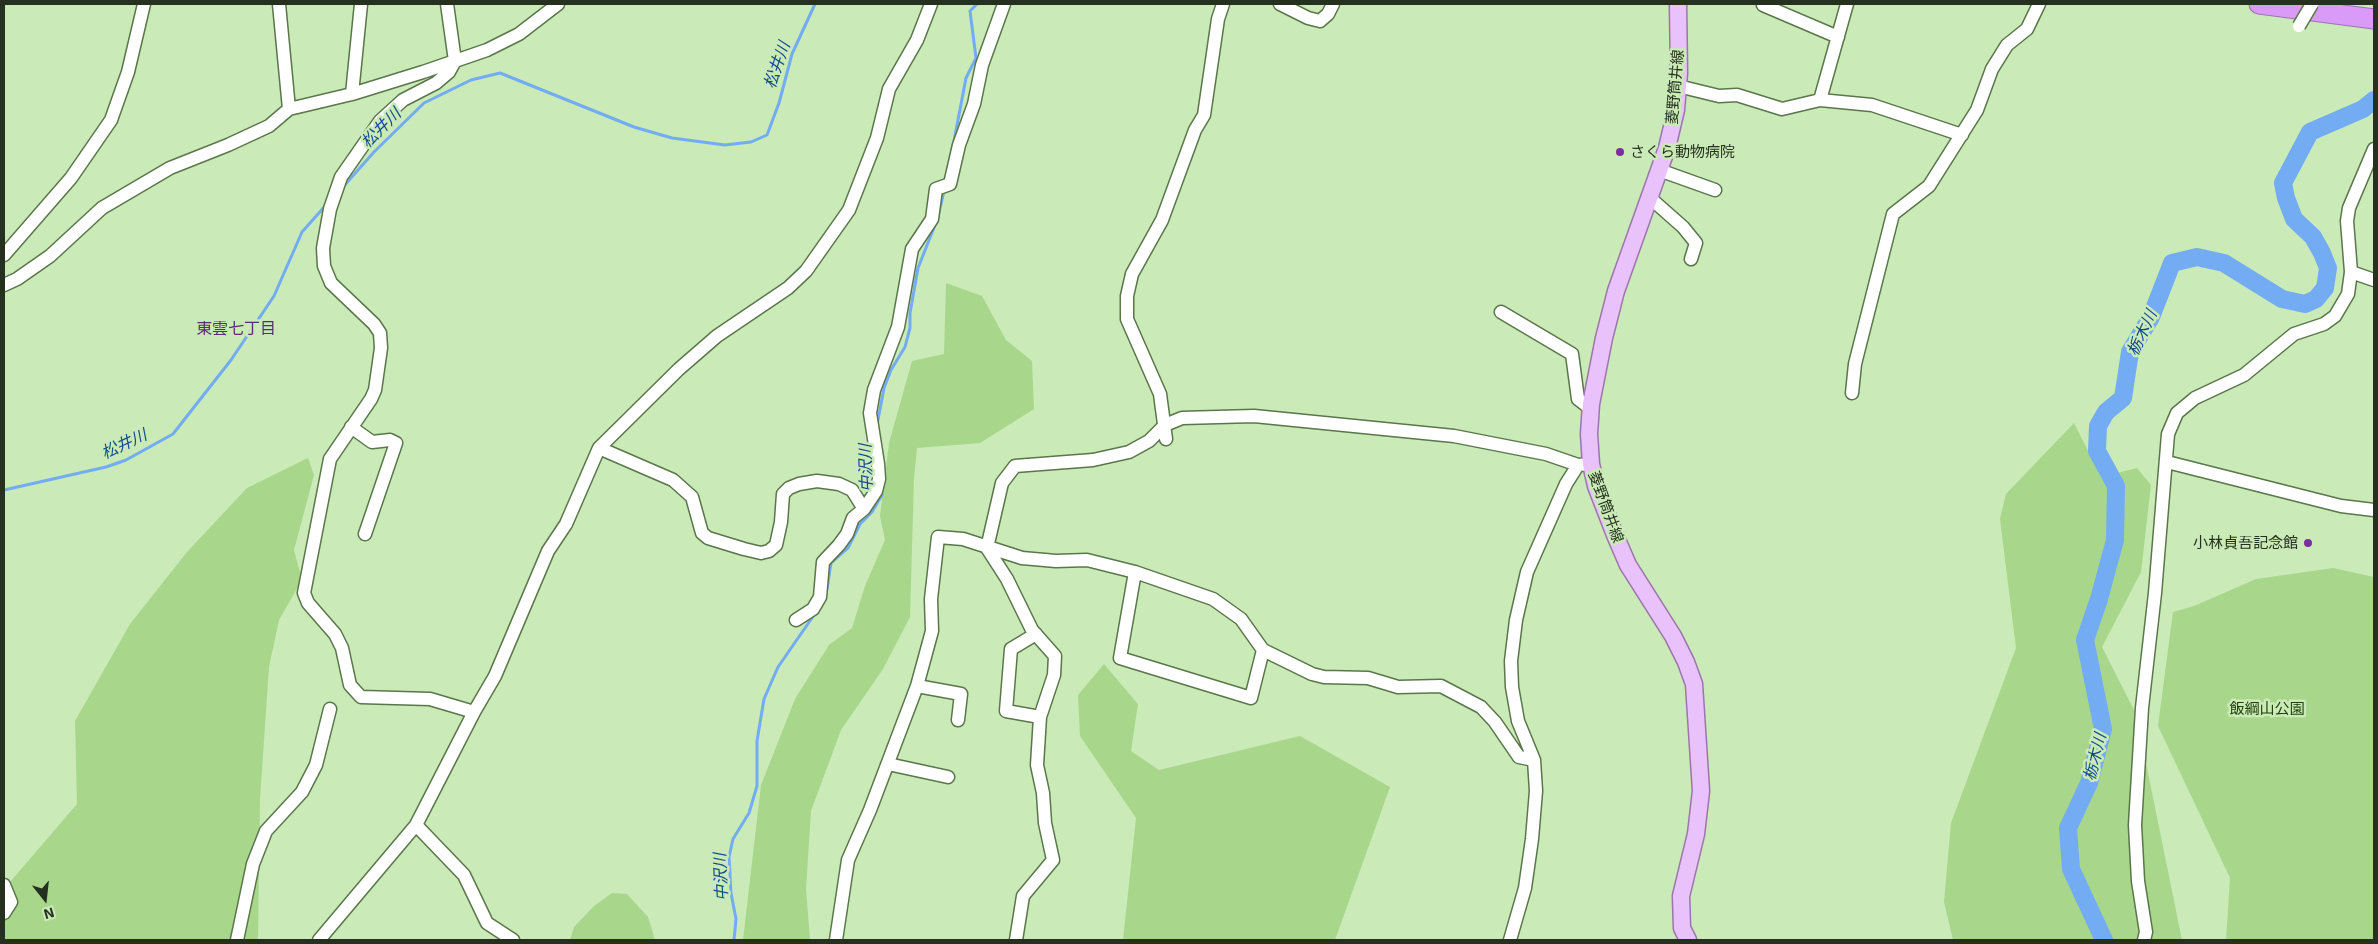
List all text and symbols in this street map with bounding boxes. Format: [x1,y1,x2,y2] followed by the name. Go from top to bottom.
[760,39,794,91] water label: 松井川
[1663,49,1687,125] street label: 菱野筒井線
[357,104,405,152] water label: 松井川
[1630,143,1735,161] place label: さくら動物病院
[1614,146,1626,158] marker: さくら動物病院
[2123,307,2161,359] water label: 栃木川
[196,319,276,339] district label: 東雲七丁目
[98,425,150,463] water label: 松井川
[856,444,876,492] water label: 中沢川
[1585,469,1627,545] street label: 菱野筒井線
[2193,534,2298,552] place label: 小林貞吾記念館
[2302,537,2314,549] marker: 小林貞吾記念館
[2230,700,2304,718] park label: 飯綱山公園
[2080,731,2110,783] water label: 栃木川
[710,853,732,901] water label: 中沢川
[20,874,70,924] north arrow
[42,904,56,923] text: N

